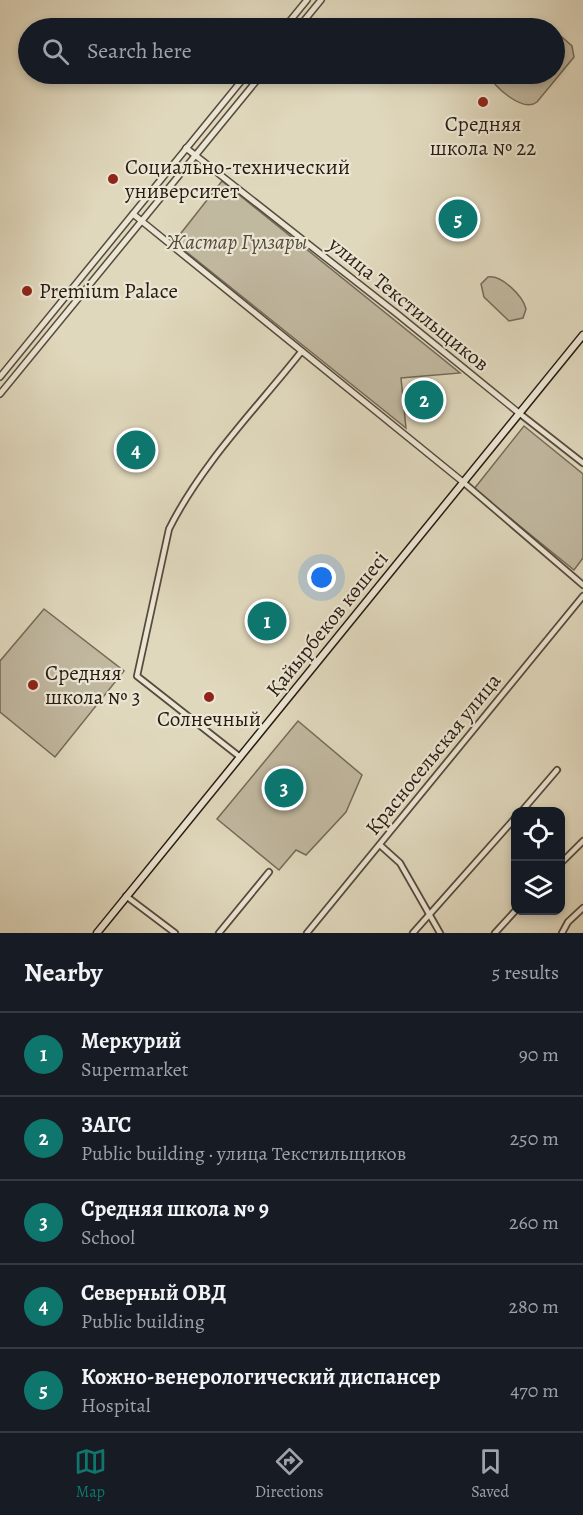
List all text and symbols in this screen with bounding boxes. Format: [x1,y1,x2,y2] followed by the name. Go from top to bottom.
[18,18,565,84] search box
[39,35,72,68] icon: search
[87,36,192,66] text: Search here
[476,95,490,109] marker: Средняя школа № 22
[430,110,536,162] place label: Средняя школа № 22
[124,153,350,205] place label: Социально-технический университет
[106,172,120,186] marker: Социально-технический университет
[438,196,478,242] pin: 5
[166,228,308,256] park label: Жастар Гүлзары
[322,230,495,378] street label: улица Текстильщиков
[39,277,178,305] place label: Premium Palace
[20,284,34,298] marker: Premium Palace
[404,378,444,422] pin: 2
[116,428,156,472] pin: 4
[260,545,394,702] street label: Қайырбеков көшесі
[307,563,336,592] your location
[248,598,286,644] pin: 1
[45,659,140,711] place label: Средняя школа № 3
[359,667,507,841] street label: Красносельская улица
[26,678,40,692] marker: Средняя школа № 3
[202,690,216,704] marker: Солнечный
[157,705,261,733] place label: Солнечный
[264,766,304,810] pin: 3
[511,807,565,915] map controls
[511,807,565,861] button: locate
[511,861,565,915] button: layers
[24,955,103,990] text: Nearby
[492,959,559,986] text: 5 results
[81,1026,181,1056] text: Меркурий
[40,1041,47,1068] text: 1
[519,1041,559,1068] text: 90 m
[81,1056,188,1083] text: Supermarket
[81,1110,131,1140] text: ЗАГС
[39,1125,48,1152] text: 2
[510,1125,559,1152] text: 250 m
[81,1140,406,1167] text: Public building · улица Текстильщиков
[81,1194,269,1224] text: Средняя школа № 9
[39,1209,48,1236] text: 3
[509,1209,559,1236] text: 260 m
[81,1224,135,1251] text: School
[81,1278,226,1308] text: Северный ОВД
[39,1293,48,1320] text: 4
[509,1293,559,1320] text: 280 m
[81,1308,205,1335] text: Public building
[81,1362,440,1392] text: Кожно-венерологический диспансер
[39,1377,48,1404] text: 5
[510,1377,559,1404] text: 470 m
[81,1392,151,1419] text: Hospital
[74,1445,107,1503] tab: Map
[255,1445,323,1503] tab: Directions
[471,1445,509,1503] tab: Saved

